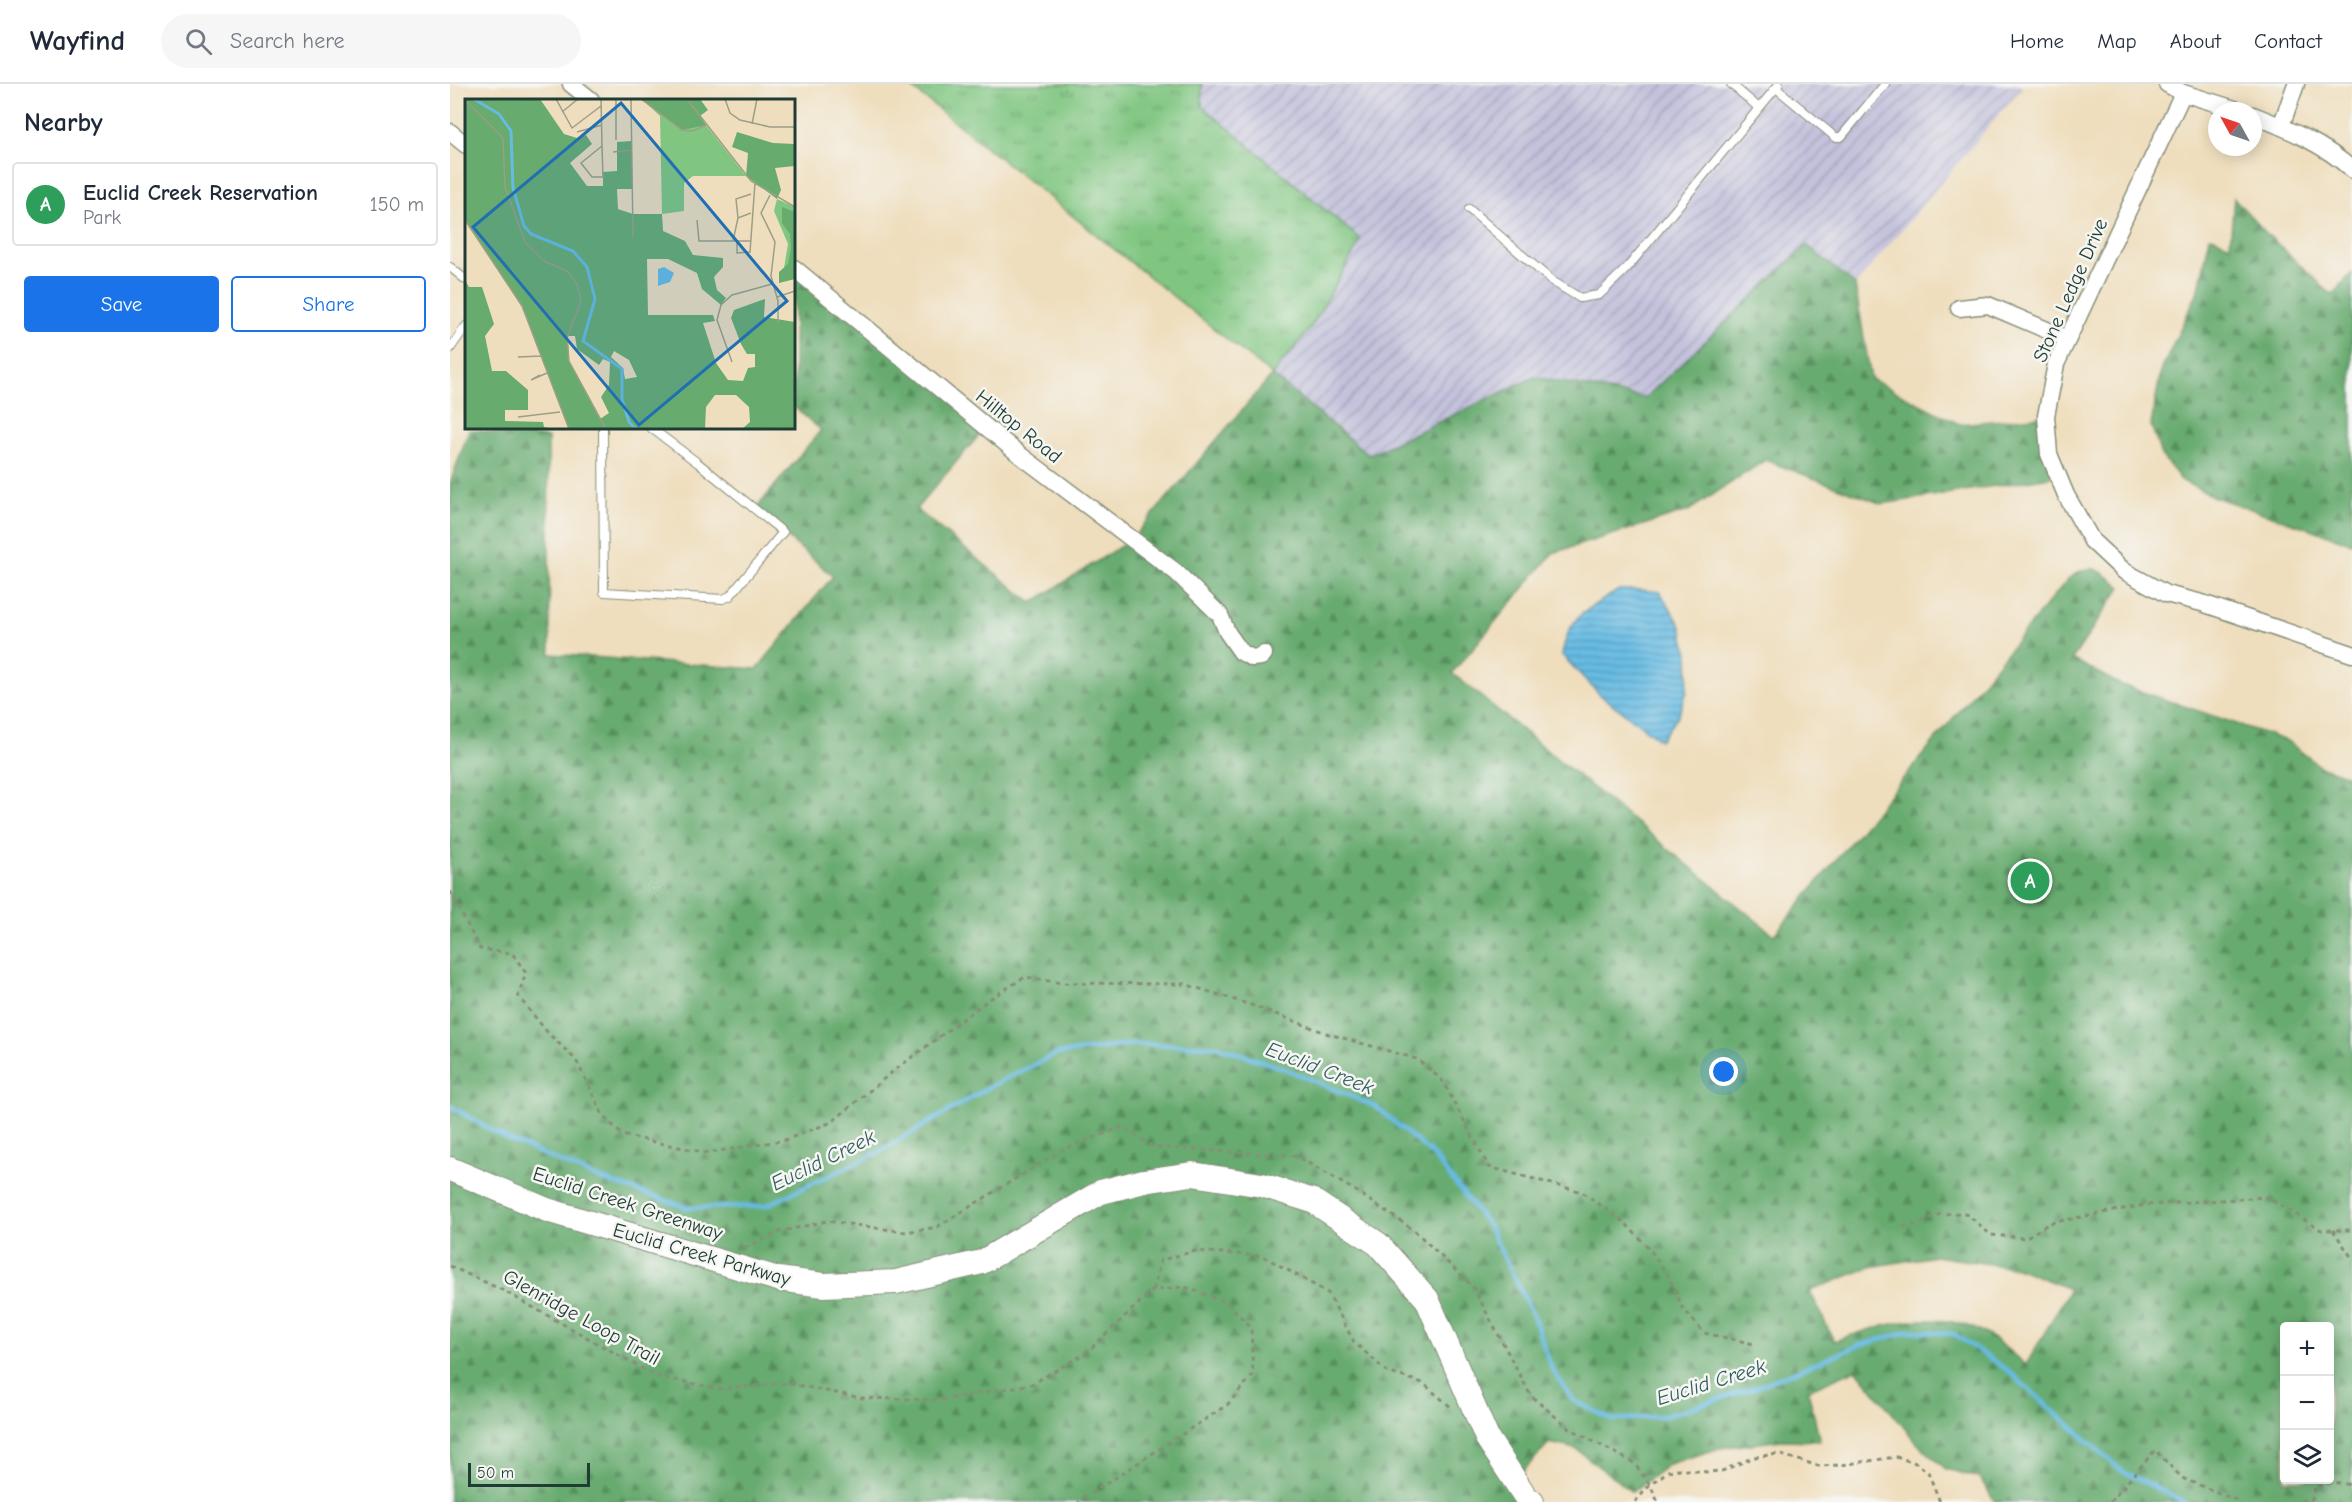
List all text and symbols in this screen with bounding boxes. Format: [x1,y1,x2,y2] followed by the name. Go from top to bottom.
[161,14,581,68] search box
[30,25,125,57] text: Wayfind
[182,25,215,58] icon: search
[230,28,345,54] text: Search here
[2010,29,2064,53] text: Home
[2097,29,2137,53] text: Map
[2170,29,2221,53] text: About
[2254,29,2322,53] text: Contact
[465,99,795,429] inset map
[2208,102,2262,156] north arrow
[24,108,103,138] text: Nearby
[83,180,318,206] text: Euclid Creek Reservation
[40,193,51,216] text: A
[370,193,424,216] text: 150 m
[83,206,121,229] text: Park
[2028,215,2113,366] street label: Stone Ledge Drive
[24,276,219,332] button: Save
[231,276,426,332] button: Share
[971,385,1066,468] street label: Hilltop Road
[2010,858,2050,904] pin: A
[1263,1036,1378,1100] water label: Euclid Creek
[1709,1057,1738,1086] your location
[767,1124,880,1196] water label: Euclid Creek
[530,1162,726,1245] street label: Euclid Creek Greenway
[610,1218,793,1291] street label: Euclid Creek Parkway
[499,1265,664,1370] street label: Glenridge Loop Trail
[2280,1322,2334,1484] map controls
[2280,1322,2334,1376] button: +
[1653,1354,1769,1410] water label: Euclid Creek
[2280,1376,2334,1430] button: −
[2280,1430,2334,1484] button: layers
[468,1460,590,1488] scale bar
[477,1464,514,1482] text: 50 m

